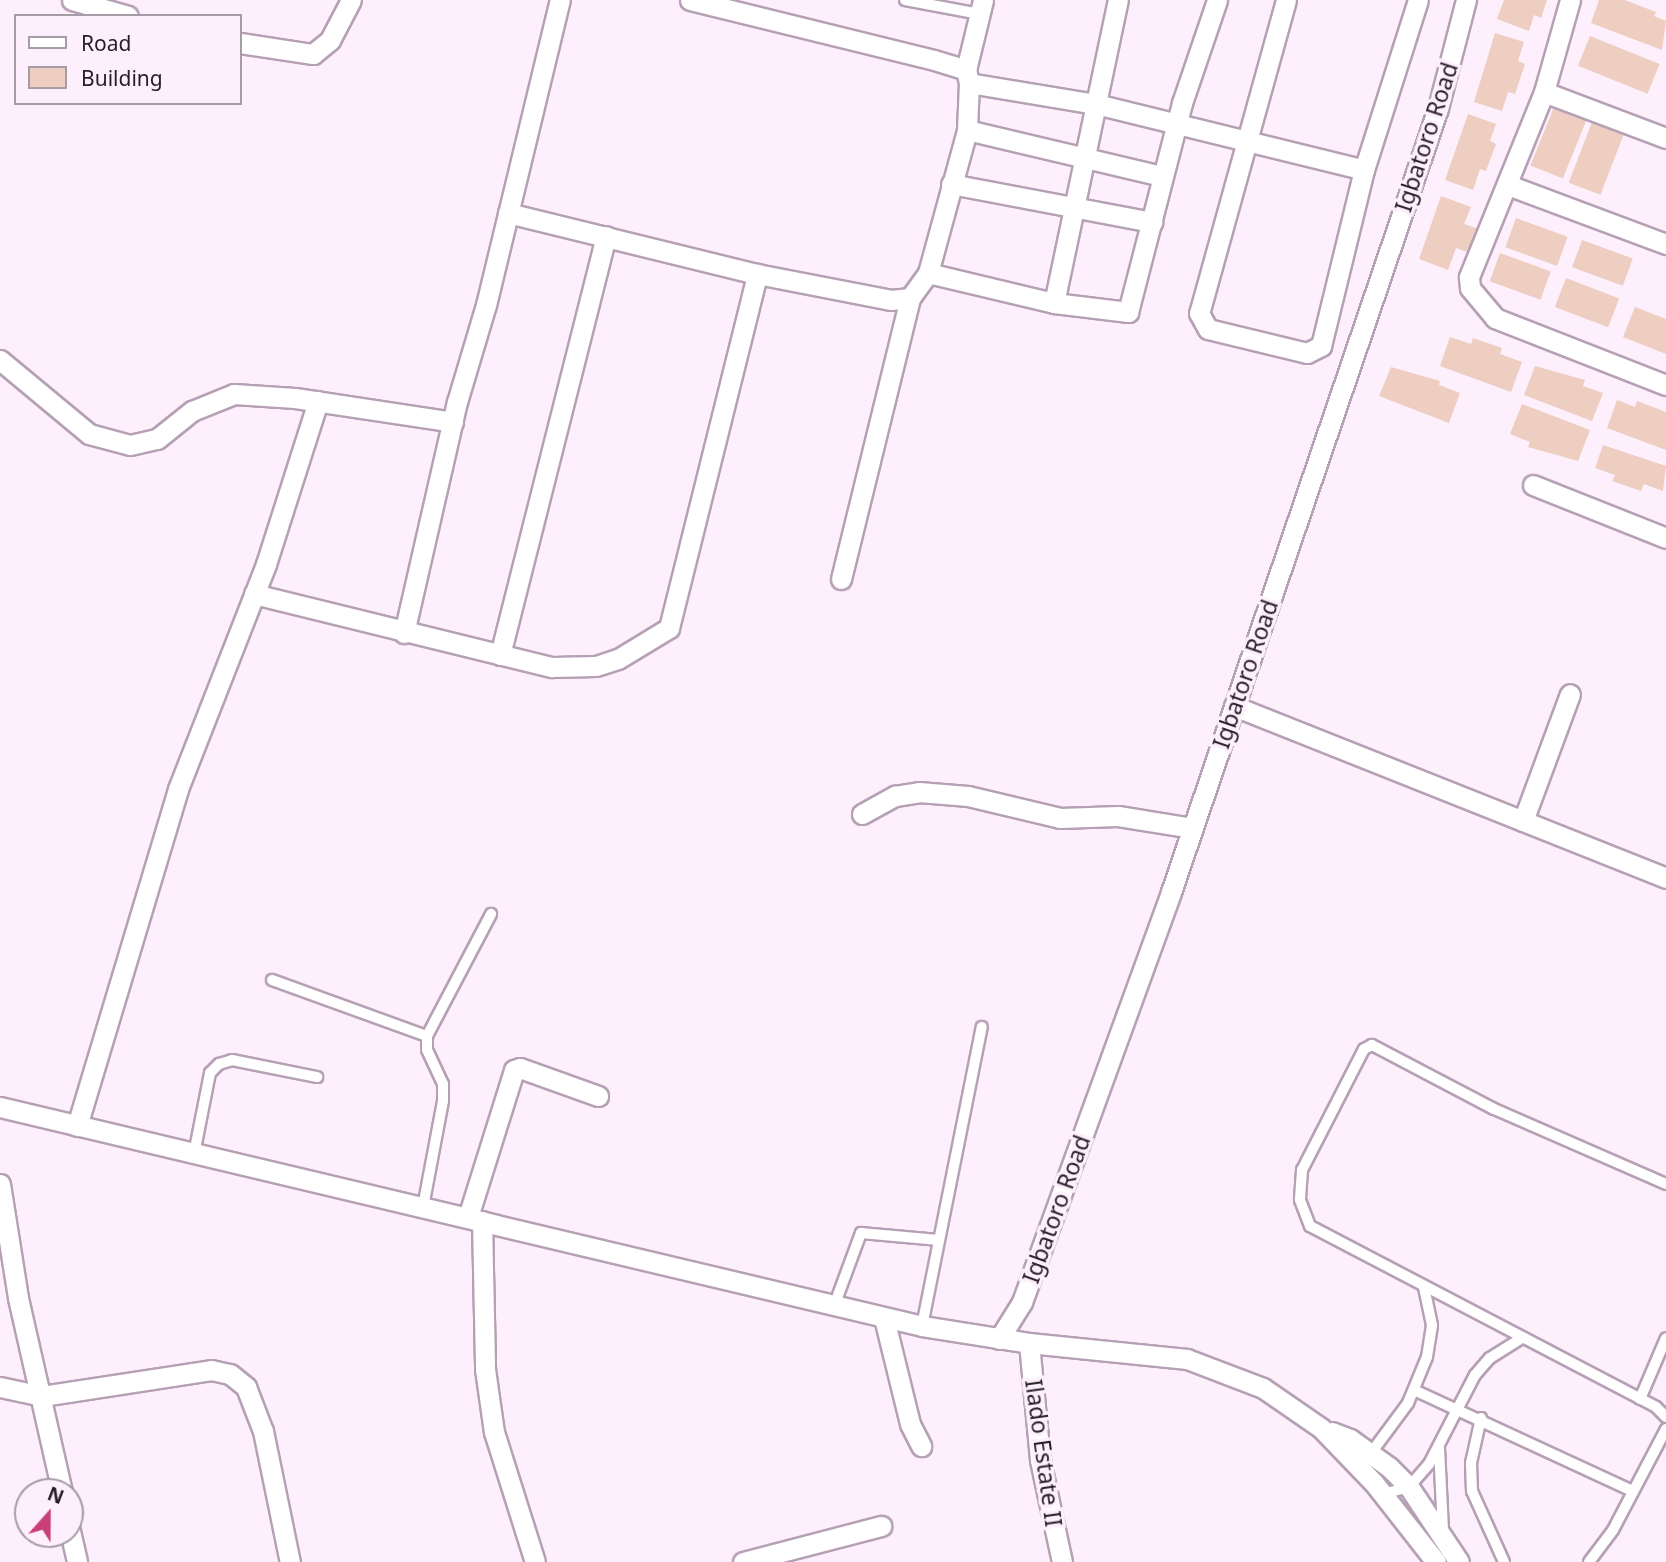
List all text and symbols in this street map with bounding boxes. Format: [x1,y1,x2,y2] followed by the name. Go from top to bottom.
[14,14,242,105] legend
[81,29,131,57] text: Road
[1389,59,1463,215] street label: Igbatoro Road
[81,64,163,92] text: Building
[1207,596,1283,752] street label: Igbatoro Road
[1016,1131,1096,1287] street label: Igbatoro Road
[1020,1378,1068,1528] street label: Ilado Estate II
[14,1478,84,1548] north arrow
[44,1480,68,1510] text: N

